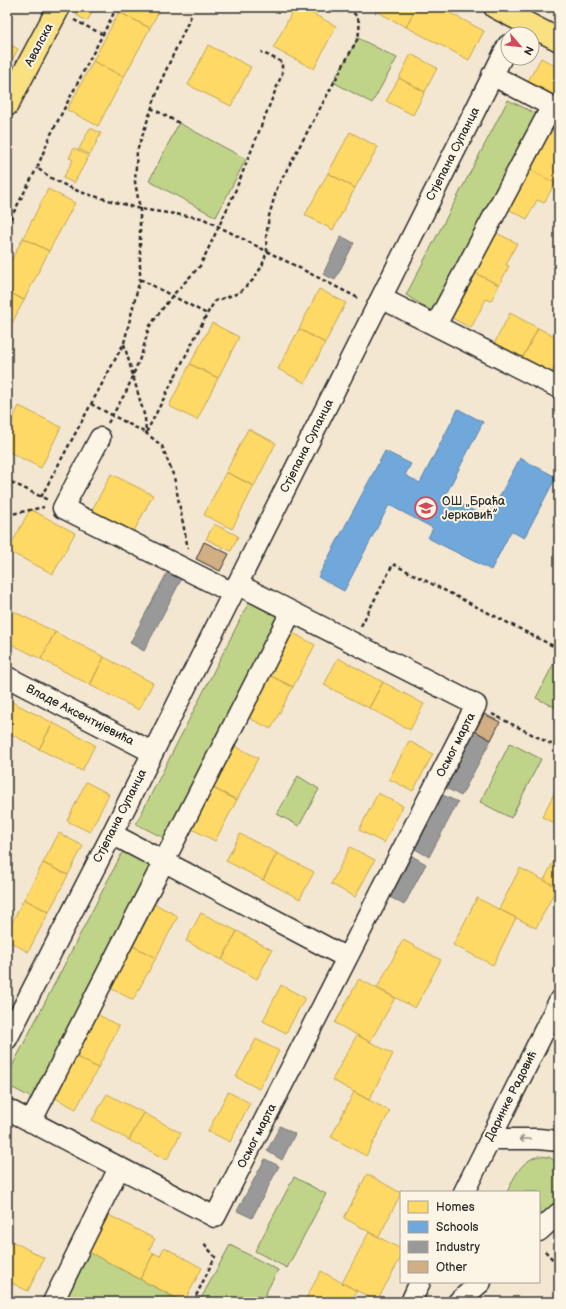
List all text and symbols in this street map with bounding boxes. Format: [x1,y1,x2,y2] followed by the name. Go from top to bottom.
[21,21,57,70] street label: Авалска
[500,26,540,66] north arrow
[521,44,536,57] text: N
[423,105,483,203] street label: Стјепана Супанца
[277,397,337,495] street label: Стјепана Супанца
[442,494,505,523] place label: ОШ „Браћа Јерковић”
[413,495,439,521] school or university icon: ОШ „Браћа Јерковић”
[23,681,137,749] street label: Владе Аксентијевића
[433,710,479,780] street label: Осмог марта
[90,767,150,865] street label: Стјепана Супанца
[482,1048,540,1144] street label: Даринке Радовић
[234,1101,280,1171] street label: Осмог марта
[519,1135,532,1143] one-way arrow
[400,1191,540,1283] legend
[436,1200,475,1215] text: Homes
[436,1220,479,1235] text: Schools
[436,1240,481,1255] text: Industry
[436,1260,468,1275] text: Other

